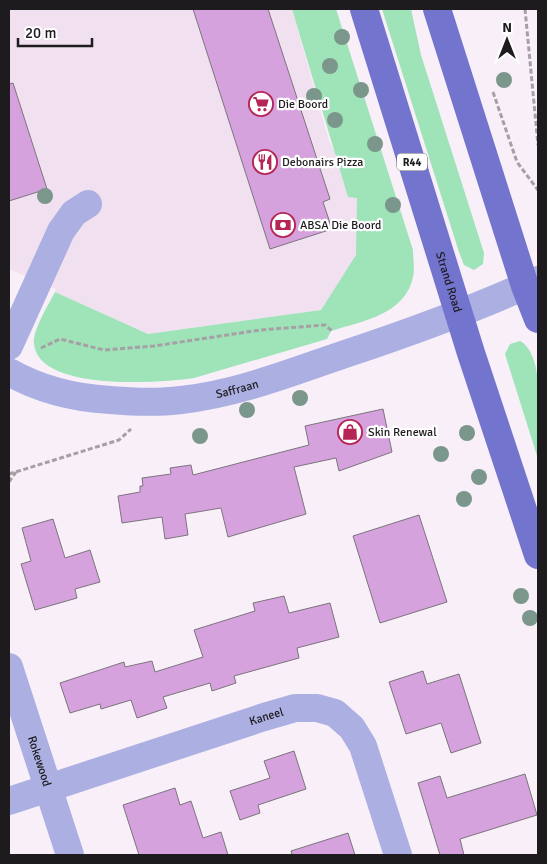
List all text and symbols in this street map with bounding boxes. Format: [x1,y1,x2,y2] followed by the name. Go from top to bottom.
[18,15,91,47] scale bar
[482,15,532,65] north arrow
[502,19,512,36] text: N
[25,24,56,42] text: 20 m
[248,91,274,117] supermarket icon: Die Boord
[278,97,328,112] place label: Die Boord
[252,149,278,175] restaurant icon: Debonairs Pizza
[397,154,427,170] road number: R44
[282,155,363,170] place label: Debonairs Pizza
[270,212,296,238] bank icon: ABSA Die Boord
[300,218,381,233] place label: ABSA Die Boord
[432,250,465,314] street label: Strand Road
[214,377,260,402] street label: Saffraan
[337,419,363,445] shop icon: Skin Renewal
[368,425,437,440] place label: Skin Renewal
[247,705,286,729] street label: Kaneel
[24,734,54,789] street label: Rokewood

